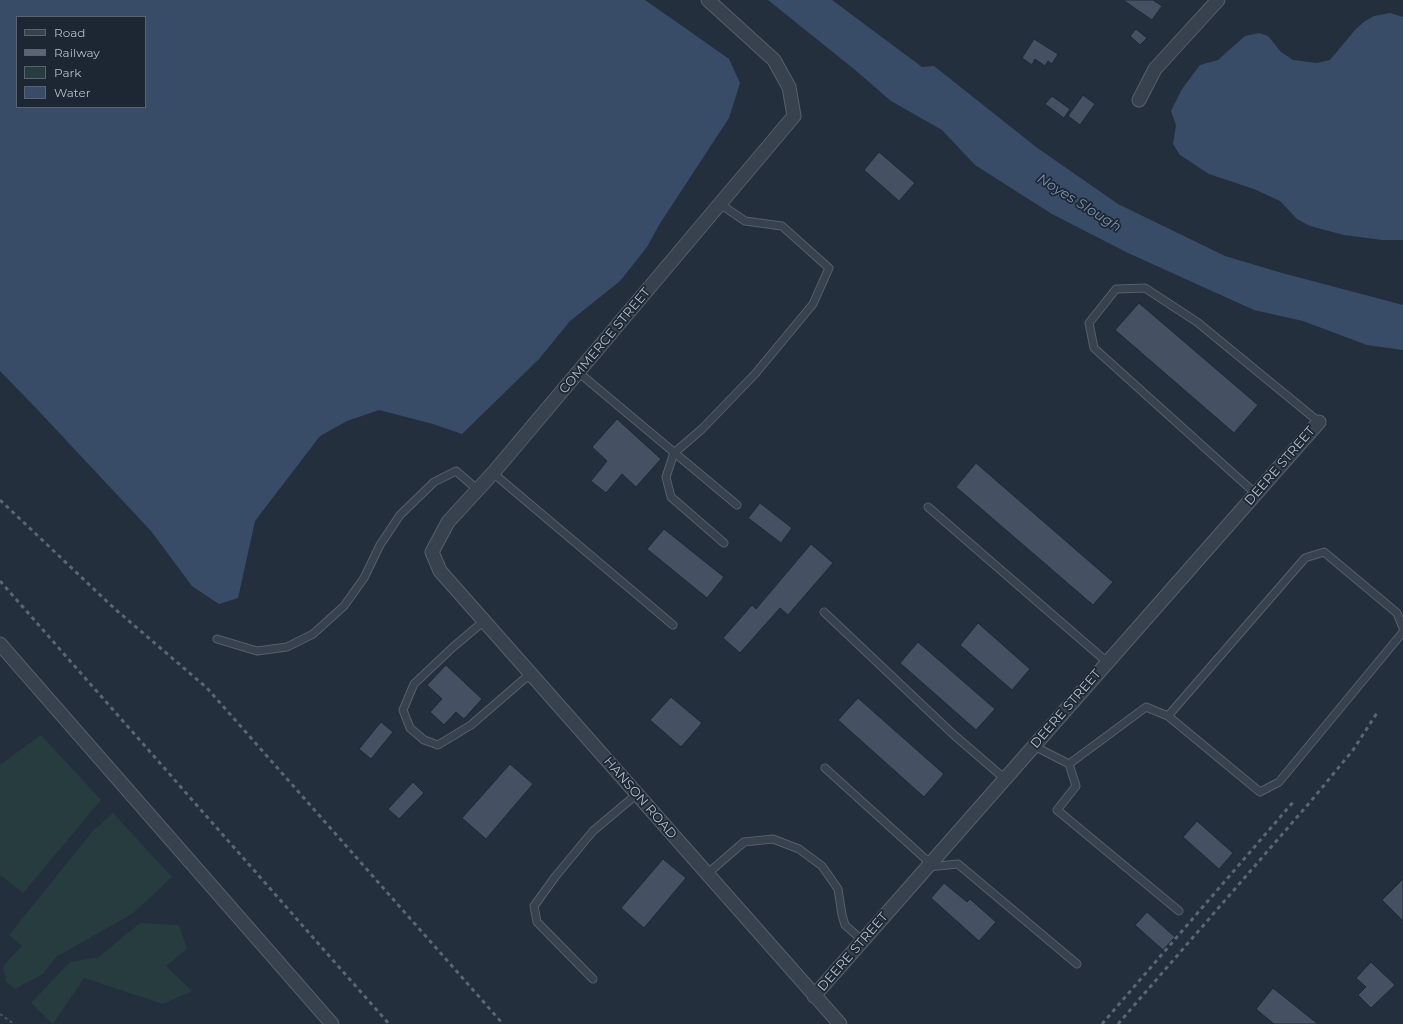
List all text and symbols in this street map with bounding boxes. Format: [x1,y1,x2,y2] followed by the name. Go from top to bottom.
[16,16,146,108] legend
[54,25,85,40] text: Road
[54,45,100,60] text: Railway
[54,65,81,80] text: Park
[54,85,90,100] text: Water
[1034,170,1124,236] water label: Noyes Slough
[556,285,654,397] street label: COMMERCE STREET
[1242,423,1318,509] street label: DEERE STREET
[1028,666,1104,752] street label: DEERE STREET
[600,754,680,842] street label: HANSON ROAD
[815,909,891,995] street label: DEERE STREET

